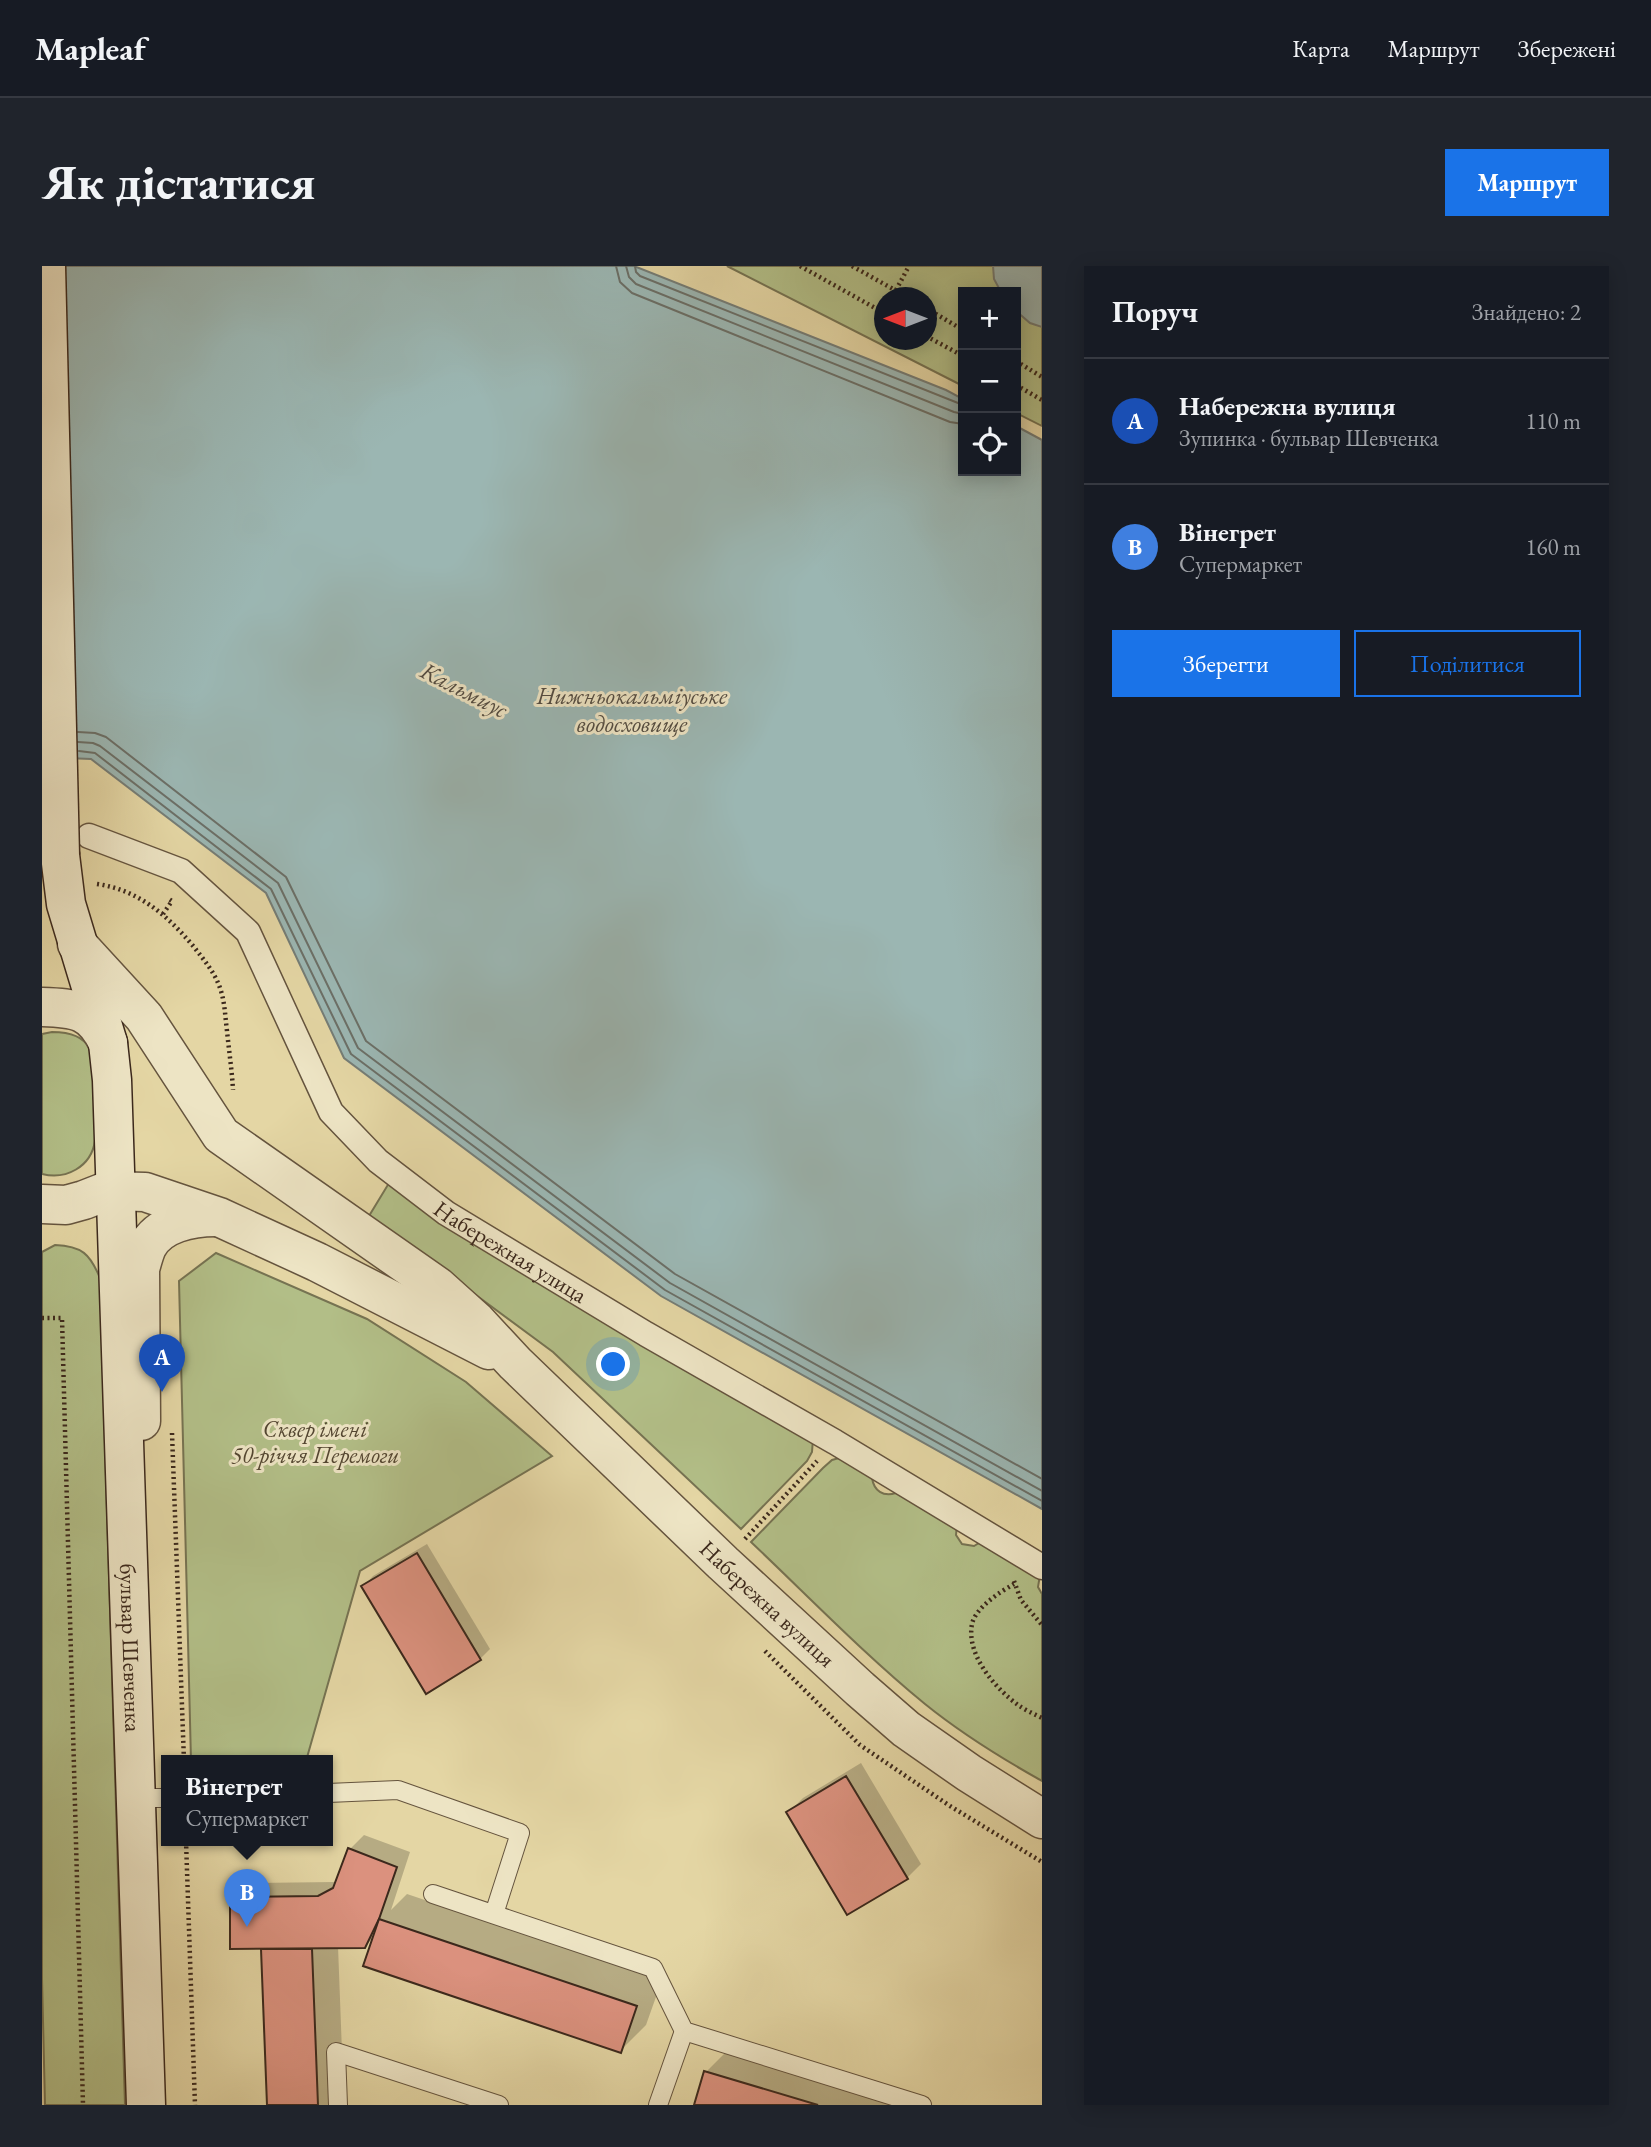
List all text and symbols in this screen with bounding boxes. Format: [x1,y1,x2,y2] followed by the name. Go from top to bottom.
[35,27,146,70] text: Mapleaf
[1292,33,1350,64] text: Карта
[1388,33,1480,64] text: Маршрут
[1518,33,1616,64] text: Збережені
[1445,149,1609,216] button: Маршрут
[42,150,316,214] text: Як дістатися
[874,287,937,350] north arrow
[958,287,1021,476] map controls
[958,287,1021,350] button: +
[1112,292,1198,331] text: Поруч
[1472,297,1581,327] text: Знайдено: 2
[958,350,1021,413] button: −
[1179,389,1396,423] text: Набережна вулиця
[1127,406,1143,436] text: A
[1525,406,1581,436] text: 110 m
[958,413,1021,476] button: locate
[1179,423,1439,453] text: Зупинка · бульвар Шевченка
[1179,515,1276,549] text: Вінегрет
[1128,532,1142,562] text: B
[1525,532,1581,562] text: 160 m
[1179,549,1302,579] text: Супермаркет
[1112,630,1340,697] button: Зберегти
[1354,630,1581,697] button: Поділитися
[415,654,513,725] water label: Кальмиус
[536,680,728,739] water label: Нижньокальміуське водосховище
[428,1194,593,1310] street label: Набережная улица
[139,1334,185,1392] pin: A
[596,1347,630,1381] your location
[231,1414,399,1470] park label: Сквер імені 50-річчя Перемоги
[693,1534,842,1674] street label: Набережна вулиця
[113,1563,149,1734] street label: бульвар Шевченка
[161,1755,333,1846] popup
[185,1769,282,1803] text: Вінегрет
[185,1803,309,1833] text: Супермаркет
[224,1869,270,1927] pin: B

